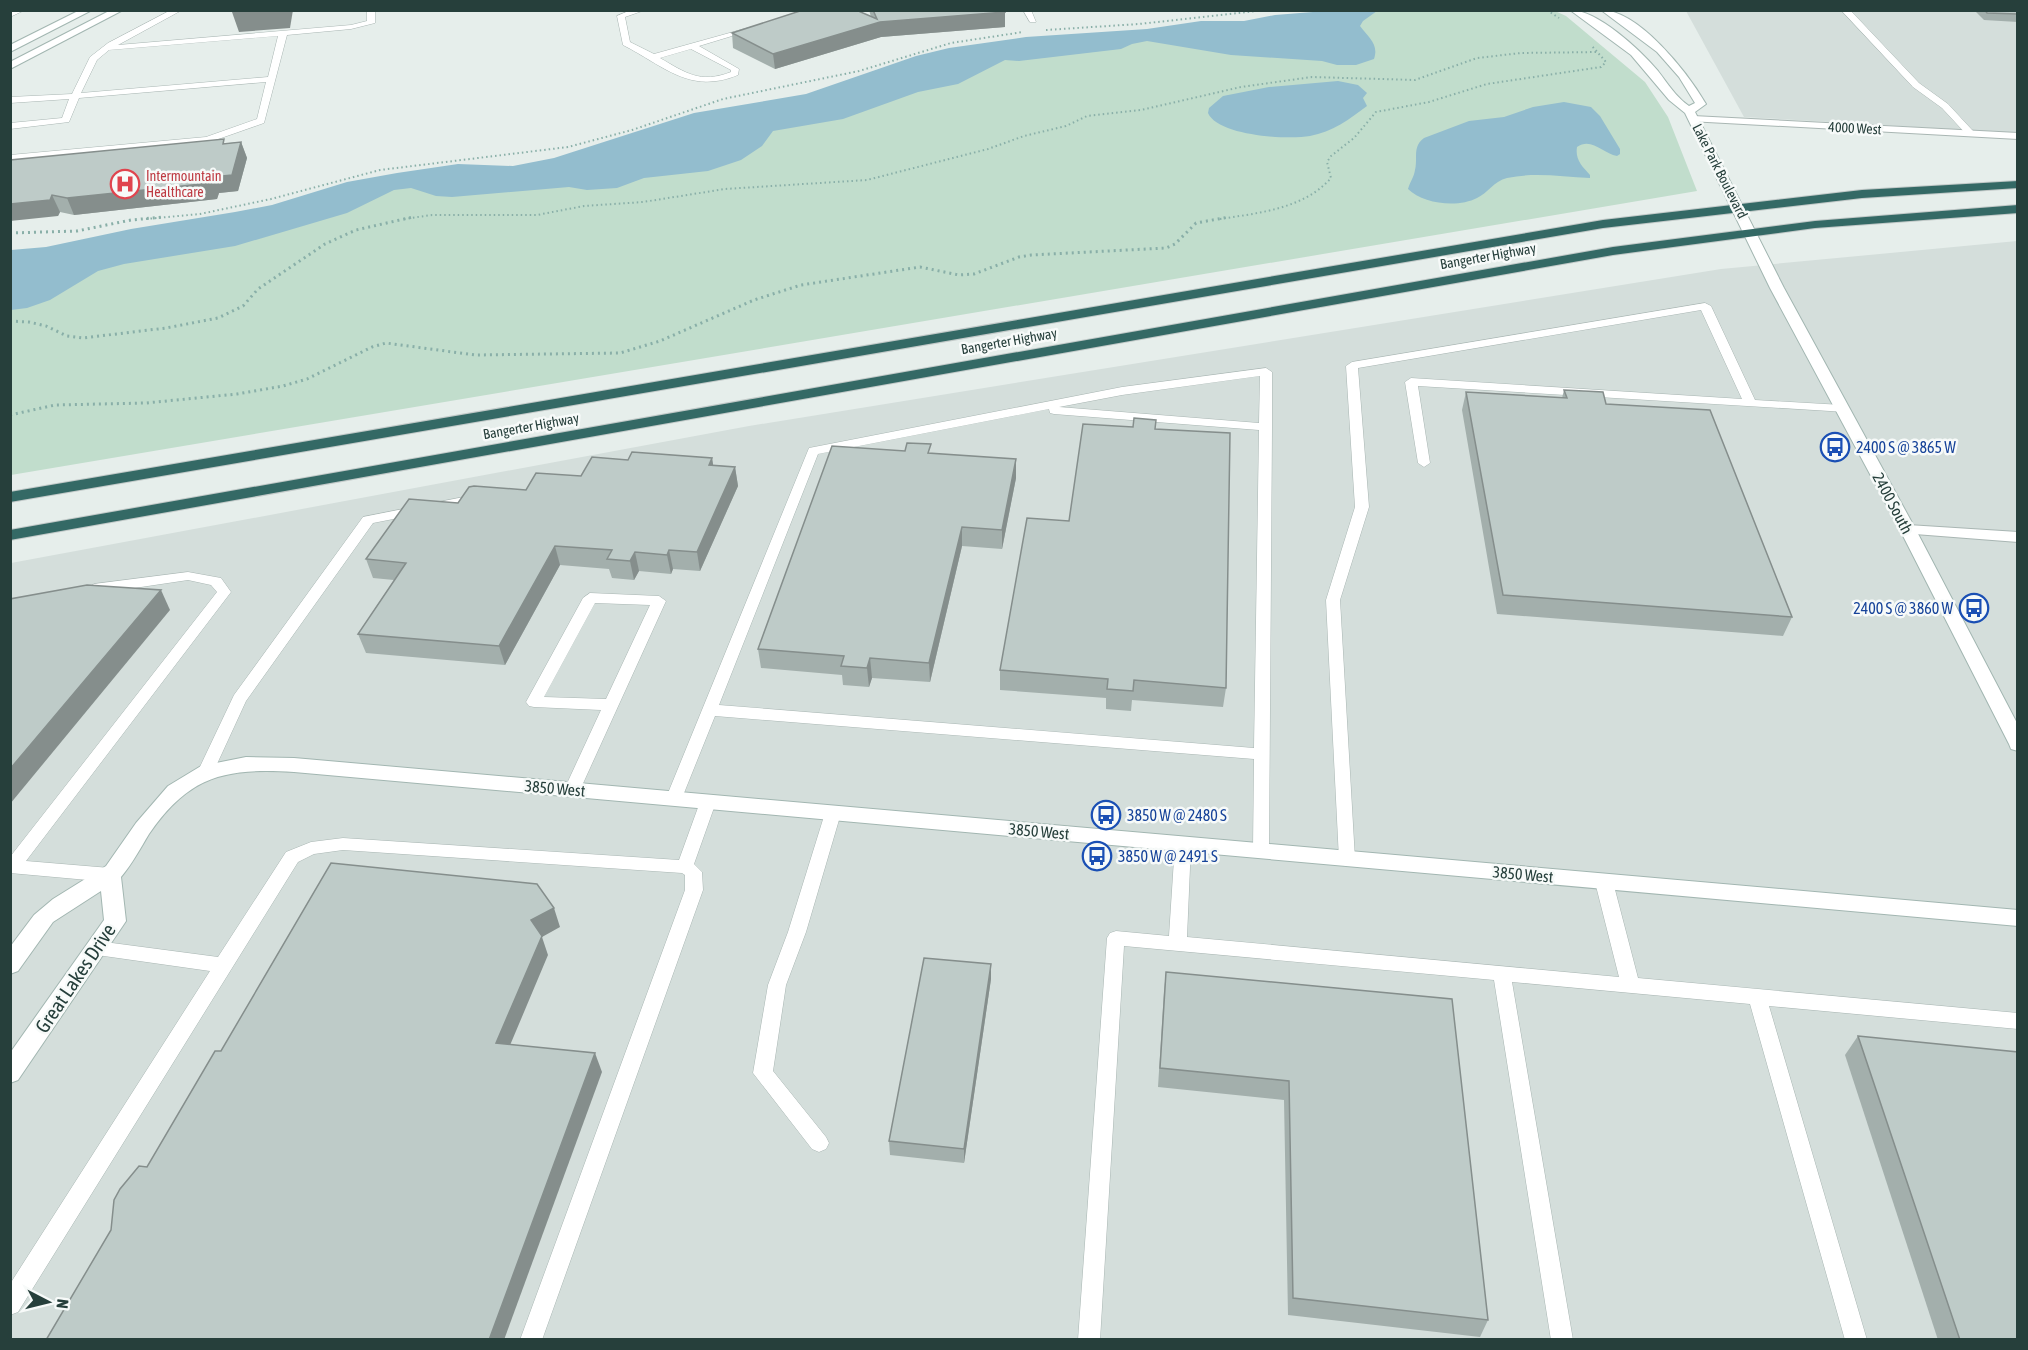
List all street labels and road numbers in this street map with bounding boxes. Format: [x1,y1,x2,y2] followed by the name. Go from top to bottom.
[1828,119,1882,137] street label: 4000 West
[1689,121,1751,221] street label: Lake Park Boulevard
[1439,240,1537,272] street label: Bangerter Highway
[960,325,1058,357] street label: Bangerter Highway
[482,410,580,442] street label: Bangerter Highway
[1869,469,1917,537] street label: 2400 South
[524,776,587,800] street label: 3850 West
[1008,819,1071,843] street label: 3850 West
[1492,862,1555,886] street label: 3850 West
[30,919,120,1037] street label: Great Lakes Drive

